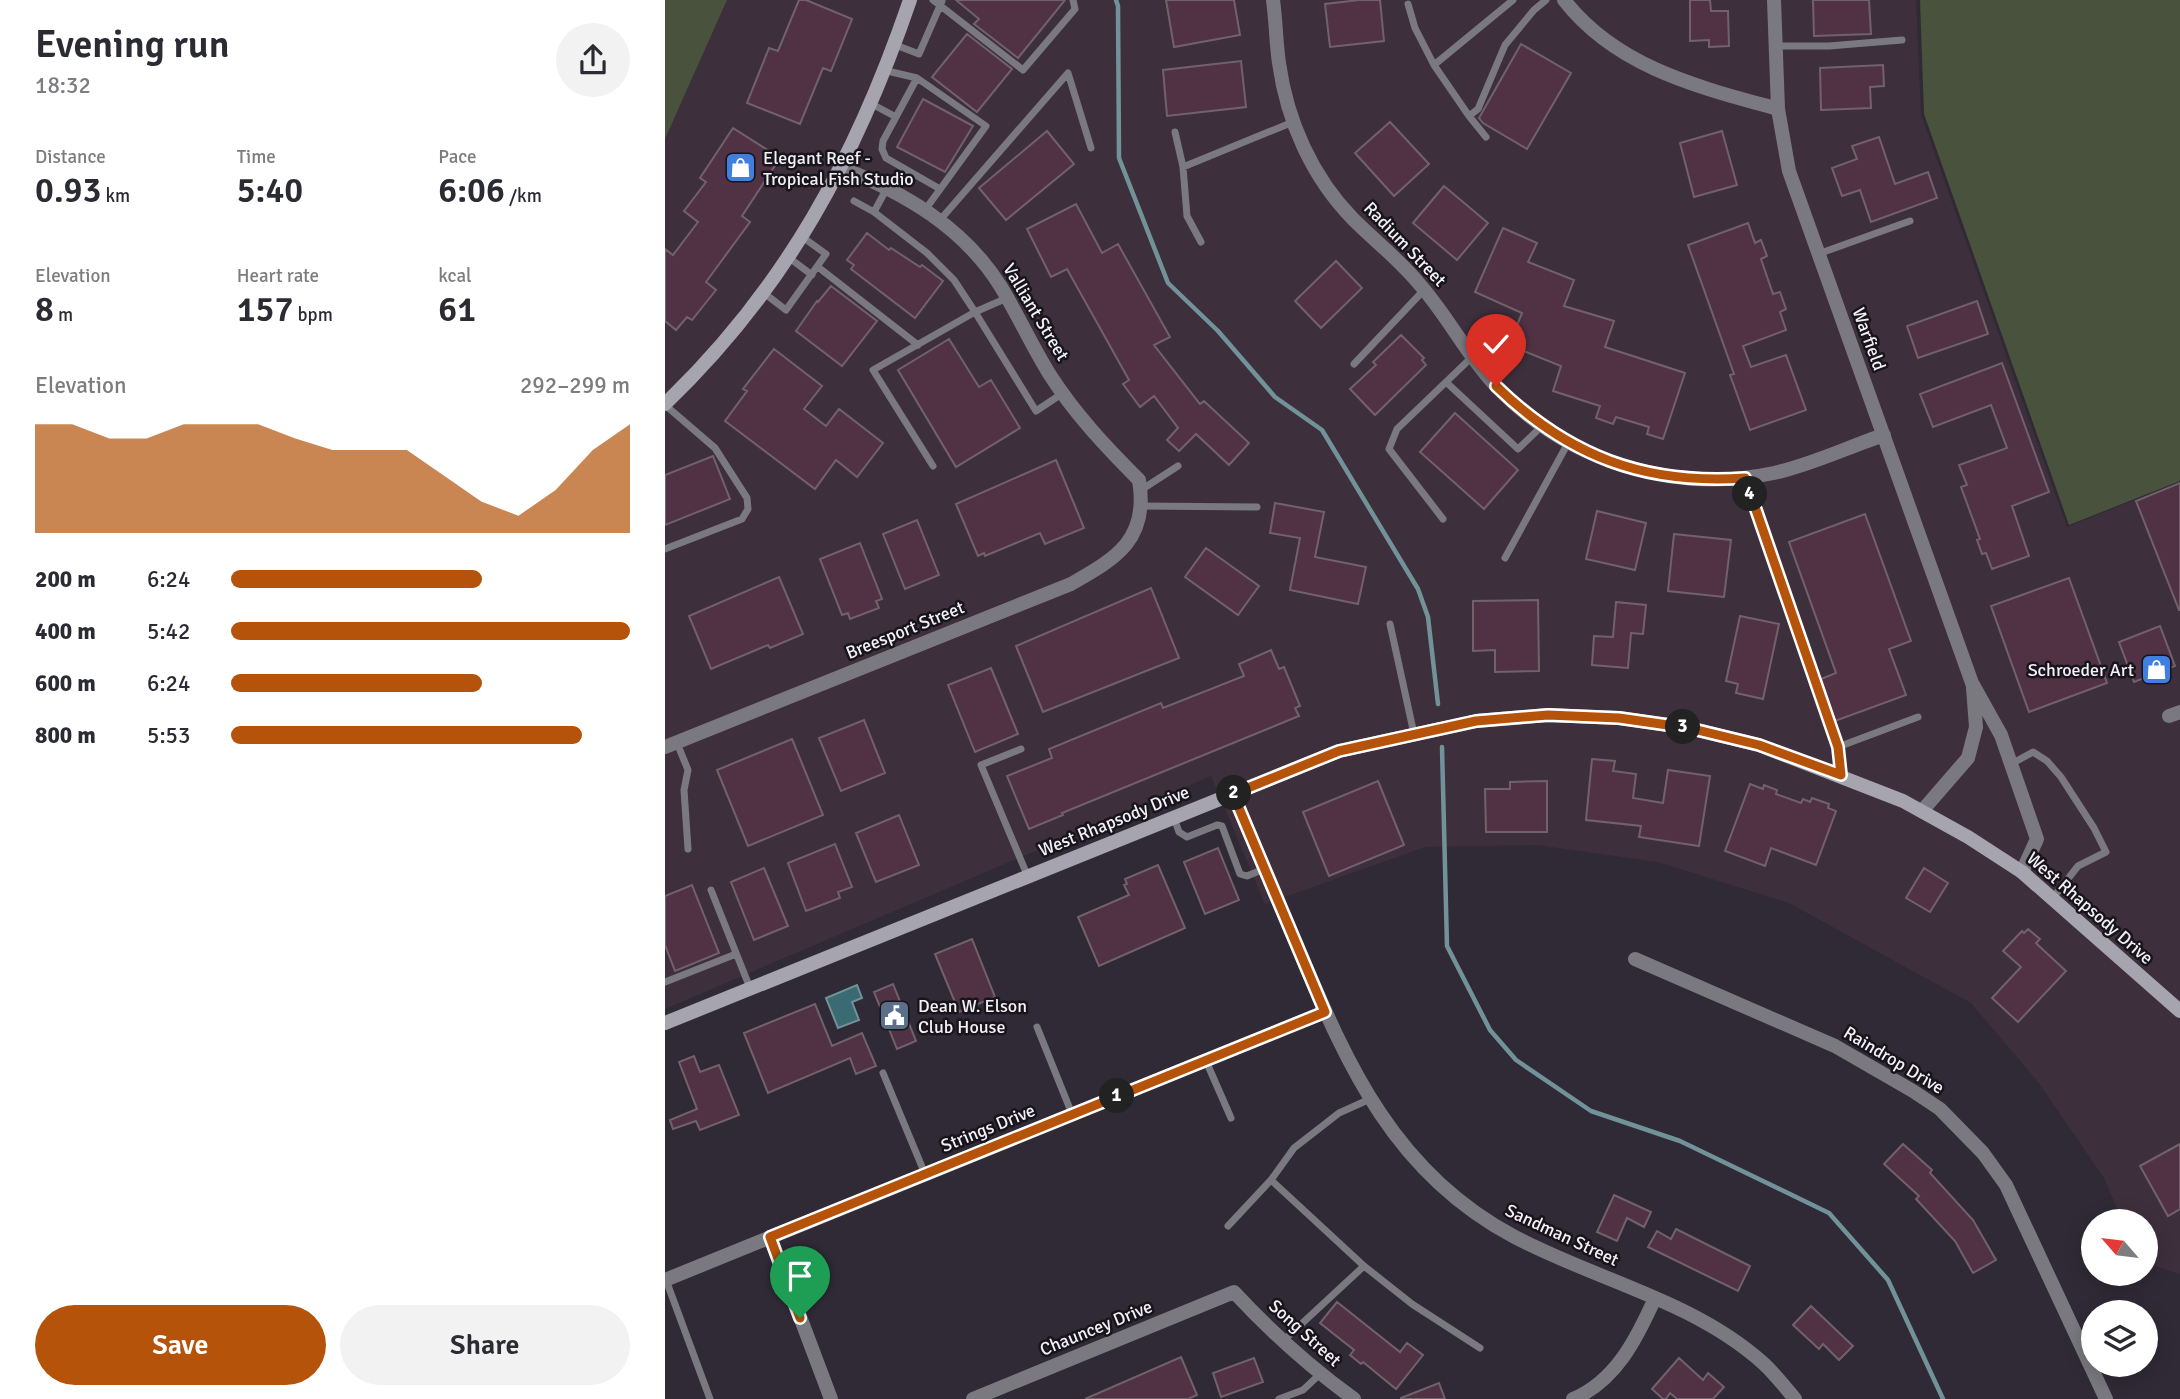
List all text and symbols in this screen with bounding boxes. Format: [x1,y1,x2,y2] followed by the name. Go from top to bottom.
[35,21,229,68] text: Evening run
[556,23,630,97] button: share
[35,71,91,100] text: 18:32
[35,145,106,169] text: Distance
[237,145,276,169] text: Time
[438,145,477,169] text: Pace
[763,147,914,190] place label: Elegant Reef - Tropical Fish Studio
[723,151,757,185] shop icon: Elegant Reef - Tropical Fish Studio
[35,169,101,212] text: 0.93
[237,169,303,212] text: 5:40
[438,169,505,212] text: 6:06
[101,184,130,208] text: km
[505,184,542,208] text: /km
[1359,197,1451,291] street label: Radium Street
[998,259,1074,365] street label: Valliant Street
[35,264,111,288] text: Elevation
[237,264,319,288] text: Heart rate
[438,264,472,288] text: kcal
[35,288,54,331] text: 8
[237,288,293,331] text: 157
[438,288,476,331] text: 61
[54,303,73,327] text: m
[293,303,333,327] text: bpm
[1848,305,1890,373] street label: Warfield
[1466,314,1526,386] pin
[1477,325,1515,363] icon: check
[35,371,127,400] text: Elevation
[520,371,630,400] text: 292–299 m
[1733,476,1767,512] pin: 4
[1744,481,1755,505] text: 4
[35,565,96,594] text: 200 m
[147,565,190,594] text: 6:24
[843,596,967,664] street label: Breesport Street
[35,617,96,646] text: 400 m
[147,617,190,646] text: 5:42
[2140,653,2174,687] shop icon: Schroeder Art
[2028,659,2134,681] place label: Schroeder Art
[35,669,96,698] text: 600 m
[147,669,190,698] text: 6:24
[1665,710,1701,744] pin: 3
[1677,714,1688,738] text: 3
[35,721,96,750] text: 800 m
[147,721,190,750] text: 5:53
[1217,776,1251,810] pin: 2
[1228,780,1239,804] text: 2
[1036,781,1192,861] street label: West Rhapsody Drive
[2022,847,2158,969] street label: West Rhapsody Drive
[918,995,1027,1038] place label: Dean W. Elson Club House
[878,999,912,1033] public building icon: Dean W. Elson Club House
[1840,1021,1948,1099] street label: Raindrop Drive
[1099,1078,1135,1114] pin: 1
[1111,1083,1122,1107] text: 1
[938,1099,1038,1157] street label: Strings Drive
[1502,1199,1622,1271] street label: Sandman Street
[2081,1209,2158,1286] north arrow
[2081,1209,2158,1377] map controls
[770,1246,830,1318] pin
[781,1257,819,1295] icon: arrive
[1037,1295,1155,1361] street label: Chauncey Drive
[1264,1295,1346,1371] street label: Song Street
[2081,1300,2158,1377] button: layers
[35,1305,326,1385] button: Save
[340,1305,630,1385] button: Share

